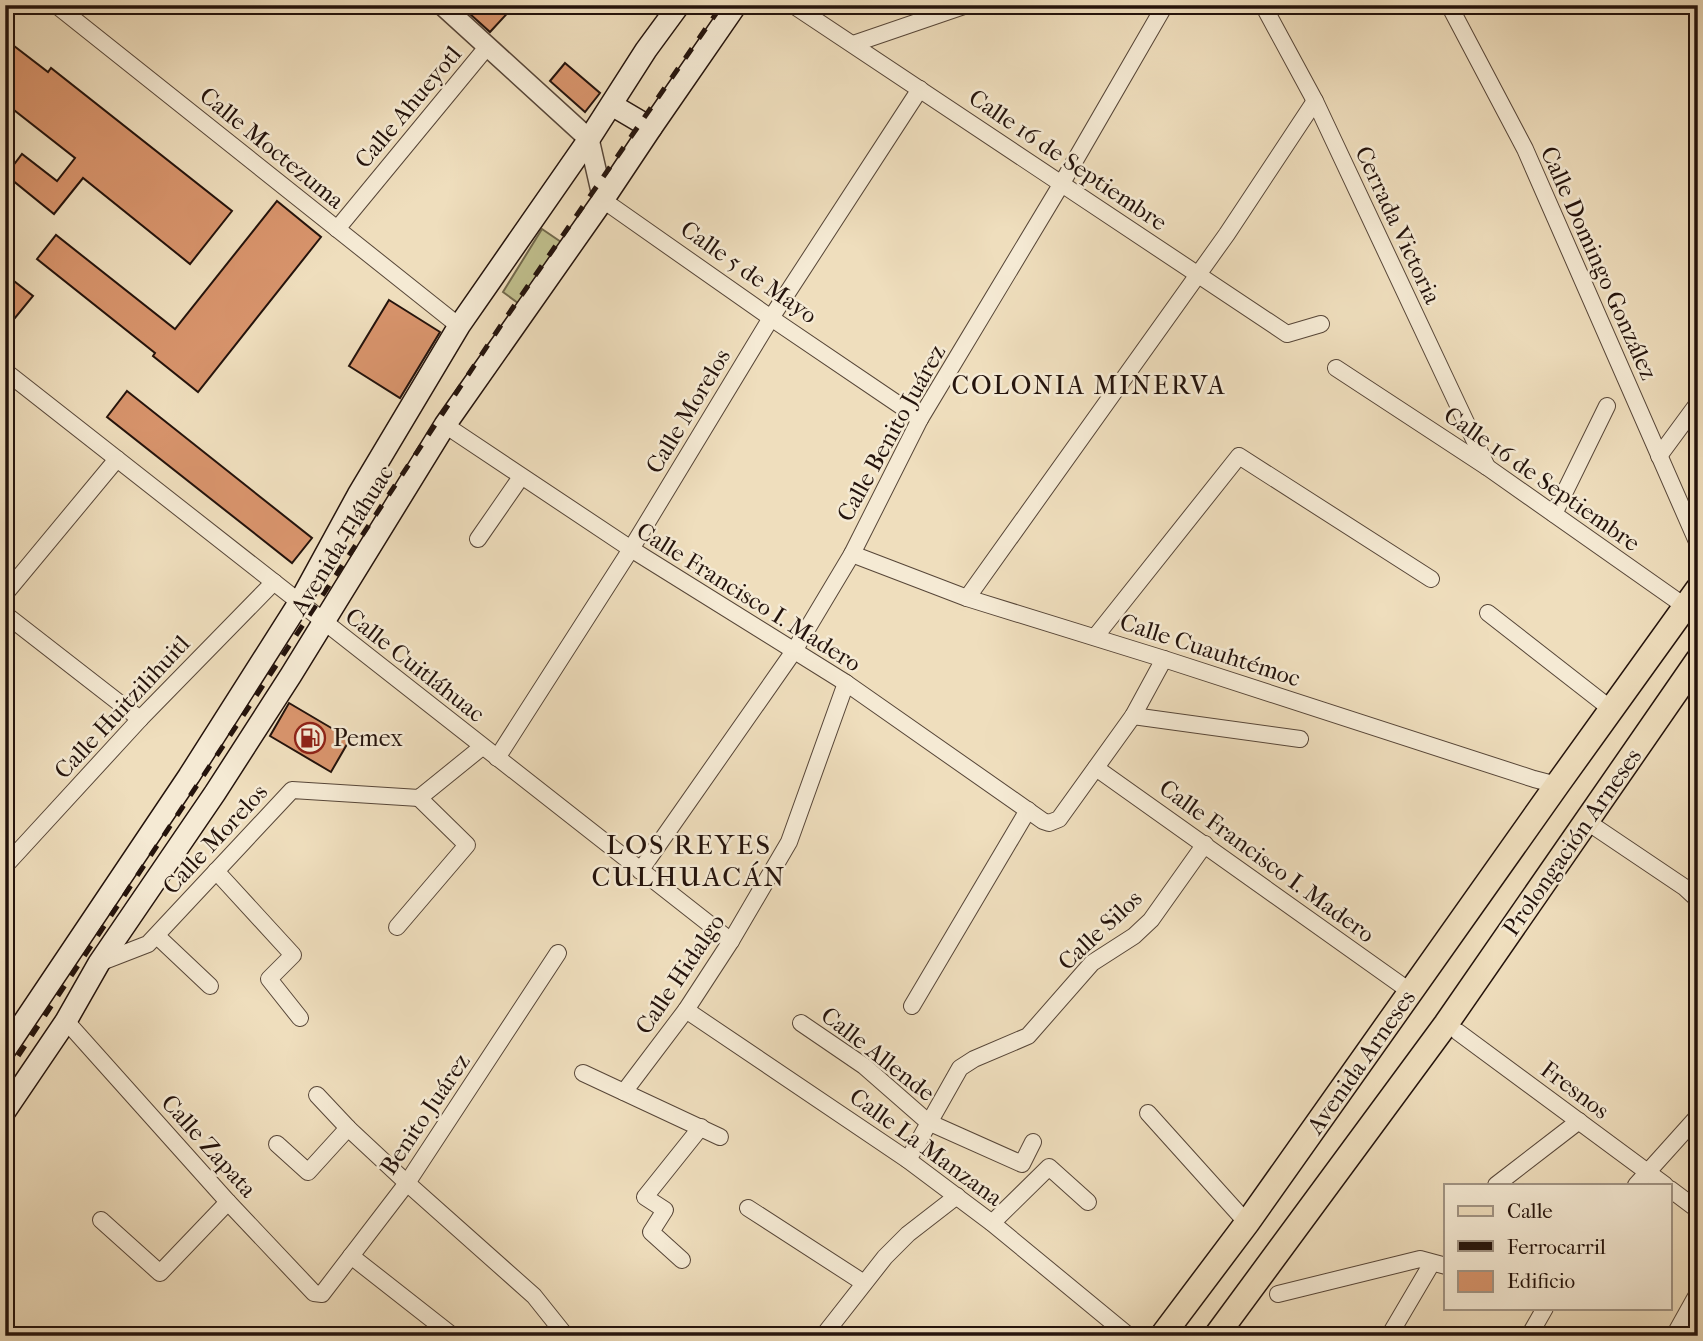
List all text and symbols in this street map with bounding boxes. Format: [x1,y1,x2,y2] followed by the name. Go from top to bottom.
[349,40,467,174] street label: Calle Ahueyotl
[194,81,350,215] street label: Calle Moctezuma
[964,83,1172,237] street label: Calle 16 de Septiembre
[1349,142,1447,309] street label: Cerrada Victoria
[1535,142,1663,384] street label: Calle Domingo González
[675,215,823,329] street label: Calle 5 de Mayo
[831,340,951,526] street label: Calle Benito Juárez
[640,344,736,478] street label: Calle Morelos
[951,370,1227,401] district label: COLONIA MINERVA
[1439,401,1646,557] street label: Calle 16 de Septiembre
[284,460,399,621] street label: Avenida Tláhuac
[632,516,866,678] street label: Calle Francisco I. Madero
[340,602,490,728] street label: Calle Cuitláhuac
[1116,608,1304,692] street label: Calle Cuauhtémoc
[48,629,196,784] street label: Calle Huitzilihuitl
[293,721,327,755] fuel station icon: Pemex
[333,724,403,752] place label: Pemex
[1497,743,1647,941] street label: Prolongación Arneses
[1154,774,1380,948] street label: Calle Francisco I. Madero
[157,778,273,900] street label: Calle Morelos
[591,828,787,893] district label: LOS REYES CULHUACÁN
[1052,884,1148,976] street label: Calle Silos
[630,909,730,1039] street label: Calle Hidalgo
[1300,984,1421,1140] street label: Avenida Arneses
[816,1001,941,1107] street label: Calle Allende
[374,1048,476,1180] street label: Benito Juárez
[1535,1055,1615,1125] street label: Fresnos
[844,1082,1009,1212] street label: Calle La Manzana
[156,1089,263,1204] street label: Calle Zapata
[1444,1184,1672,1310] legend
[1507,1199,1553,1223] text: Calle
[1507,1235,1606,1259] text: Ferrocarril
[1507,1269,1575,1293] text: Edificio

